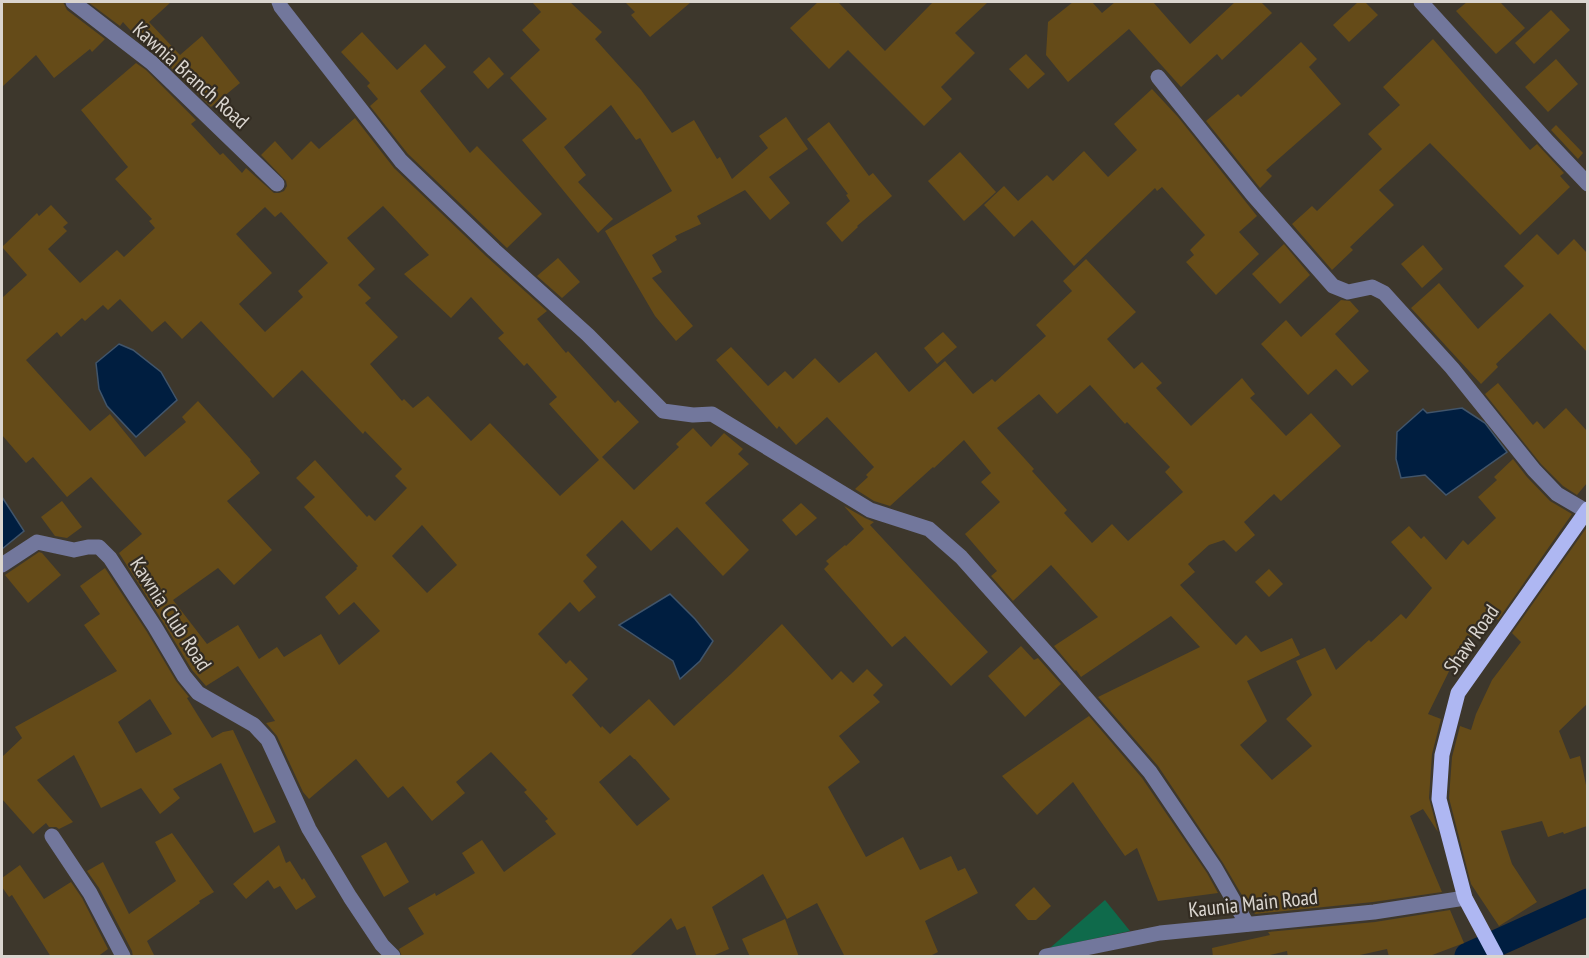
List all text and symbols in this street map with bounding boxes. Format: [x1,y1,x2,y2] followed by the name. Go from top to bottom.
[127,16,255,134] street label: Kawnia Branch Road
[124,552,218,676] street label: Kawnia Club Road
[1437,599,1505,679] street label: Shaw Road
[1187,883,1319,923] street label: Kaunia Main Road

